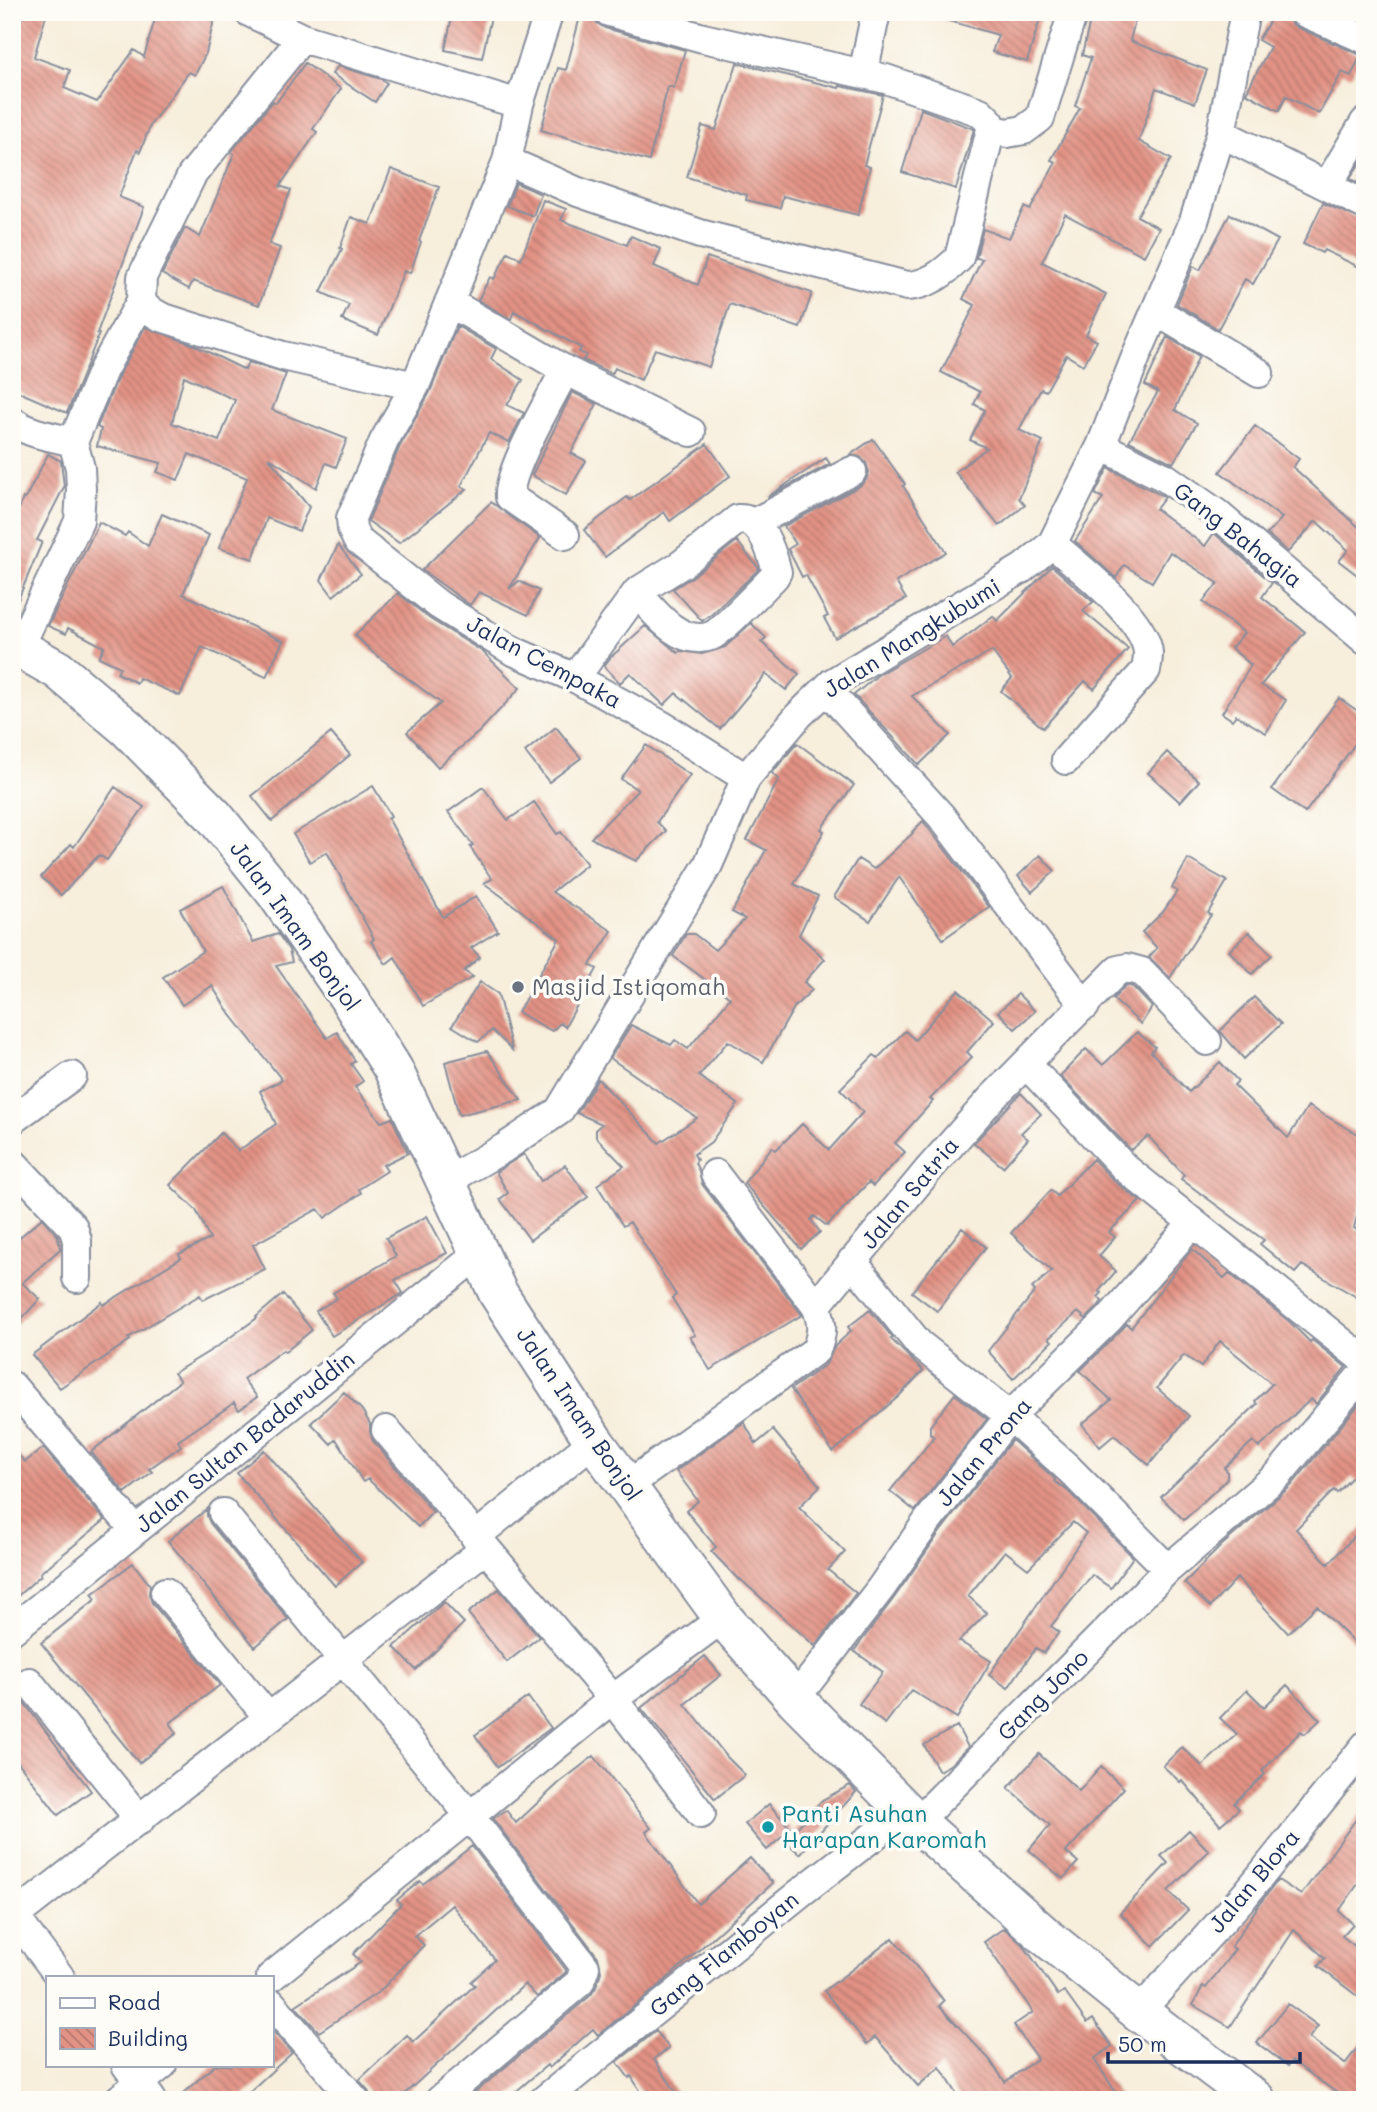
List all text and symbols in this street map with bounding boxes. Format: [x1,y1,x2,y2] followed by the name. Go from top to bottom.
[1168,475,1309,594] street label: Gang Bahagia
[817,571,1006,704] street label: Jalan Mangkubumi
[462,608,627,715] street label: Jalan Cempaka
[224,834,368,1017] street label: Jalan Imam Bonjol
[532,971,725,1001] place label: Masjid Istiqomah
[510,979,526,995] marker: Masjid Istiqomah
[854,1130,965,1255] street label: Jalan Satria
[511,1321,649,1506] street label: Jalan Imam Bonjol
[129,1343,360,1539] street label: Jalan Sultan Badaruddin
[929,1391,1038,1512] street label: Jalan Prona
[990,1642,1094,1746] street label: Gang Jono
[782,1798,986,1854] place label: Panti Asuhan Harapan Karomah
[760,1819,776,1835] marker: Panti Asuhan Harapan Karomah
[1201,1822,1305,1939] street label: Jalan Blora
[643,1884,804,2023] street label: Gang Flamboyan
[46,1976,273,2066] legend
[108,1988,160,2015] text: Road
[1108,2021,1300,2065] scale bar
[108,2024,188,2051] text: Building
[1118,2030,1167,2057] text: 50 m

